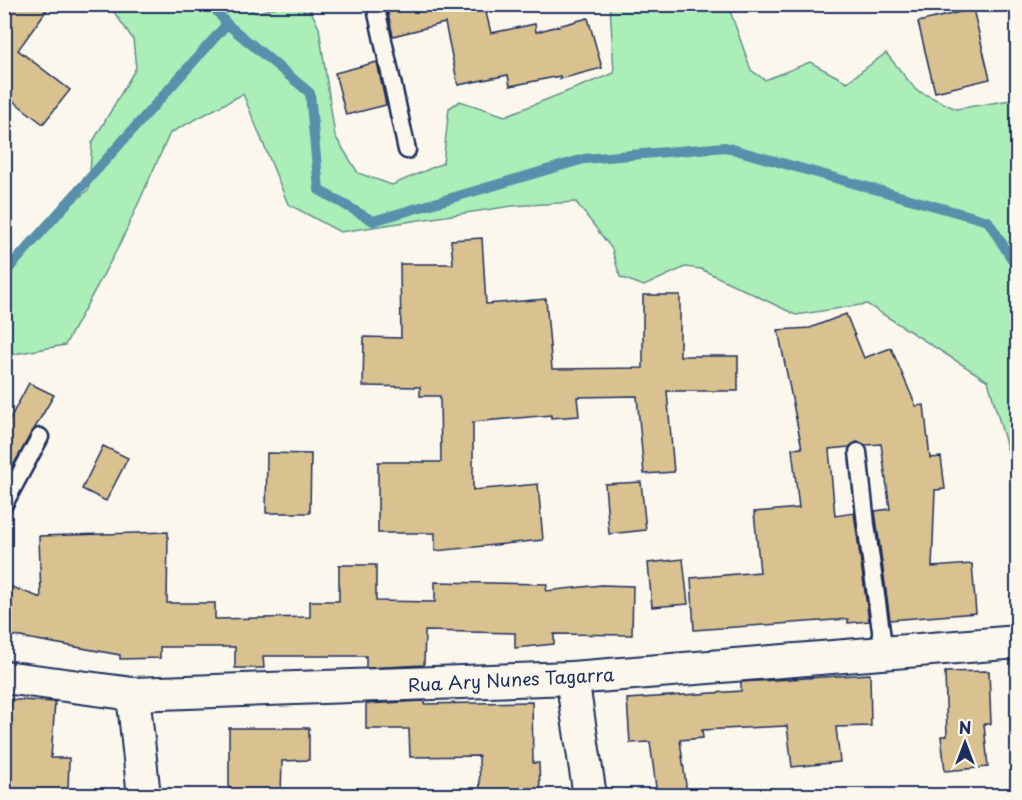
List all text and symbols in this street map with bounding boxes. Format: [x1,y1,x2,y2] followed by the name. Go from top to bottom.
[407,660,616,698] street label: Rua Ary Nunes Tagarra
[935,713,995,773] north arrow
[959,715,971,739] text: N

